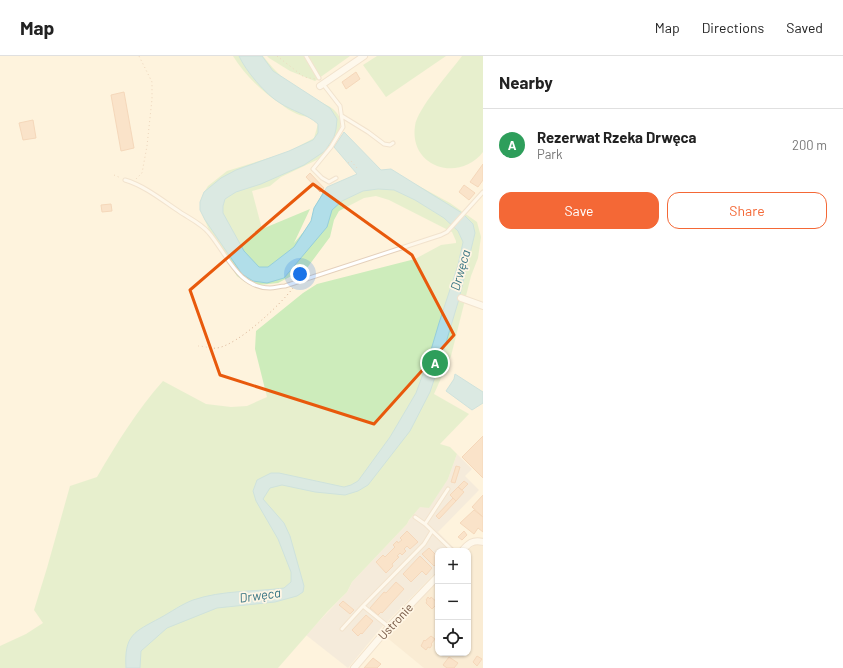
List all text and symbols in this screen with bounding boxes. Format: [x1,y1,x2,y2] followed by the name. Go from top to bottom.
[20,16,54,39] text: Map
[655,19,680,36] text: Map
[702,19,764,36] text: Directions
[786,19,823,36] text: Saved
[499,72,553,92] text: Nearby
[537,128,697,146] text: Rezerwat Rzeka Drwęca
[508,137,516,153] text: A
[792,137,827,153] text: 200 m
[537,146,563,162] text: Park
[499,192,659,229] button: Save
[667,192,827,229] button: Share
[447,248,473,292] water label: Drwęca
[290,264,310,284] your location
[422,348,448,378] pin: A
[435,548,471,656] map controls
[435,548,471,584] button: +
[238,584,282,606] water label: Drwęca
[435,584,471,620] button: −
[375,600,415,642] street label: Ustronie
[435,620,471,656] button: locate

